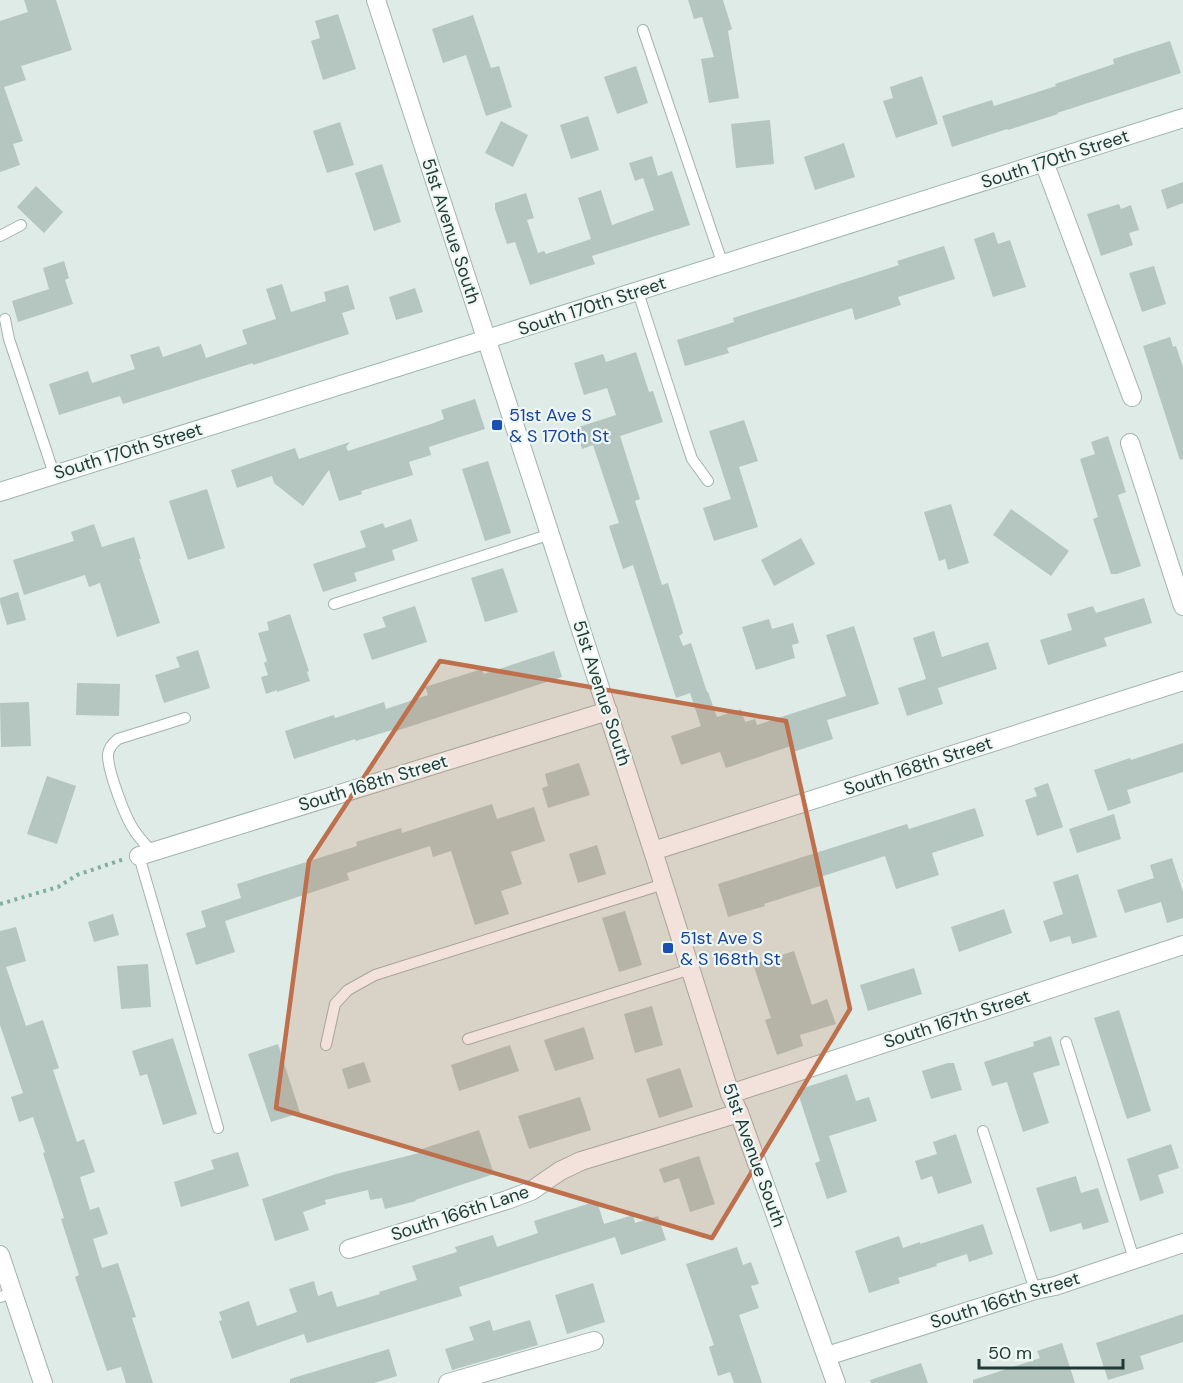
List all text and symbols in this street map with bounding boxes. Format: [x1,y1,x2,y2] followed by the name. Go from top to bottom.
[978,124,1132,194] street label: South 170th Street
[416,155,486,307] street label: 51st Avenue South
[515,271,669,341] street label: South 170th Street
[509,403,609,448] place label: 51st Ave S & S 170th St
[51,417,205,485] street label: South 170th Street
[490,418,504,432] marker: 51st Ave S & S 170th St
[567,617,637,769] street label: 51st Avenue South
[841,731,995,801] street label: South 168th Street
[296,749,450,817] street label: South 168th Street
[680,926,781,971] place label: 51st Ave S & S 168th St
[661,941,675,955] marker: 51st Ave S & S 168th St
[881,984,1033,1054] street label: South 167th Street
[717,1080,791,1230] street label: 51st Avenue South
[388,1179,532,1247] street label: South 166th Lane
[927,1266,1083,1334] street label: South 166th Street
[979,1332,1123,1370] scale bar
[988,1341,1032,1365] text: 50 m

